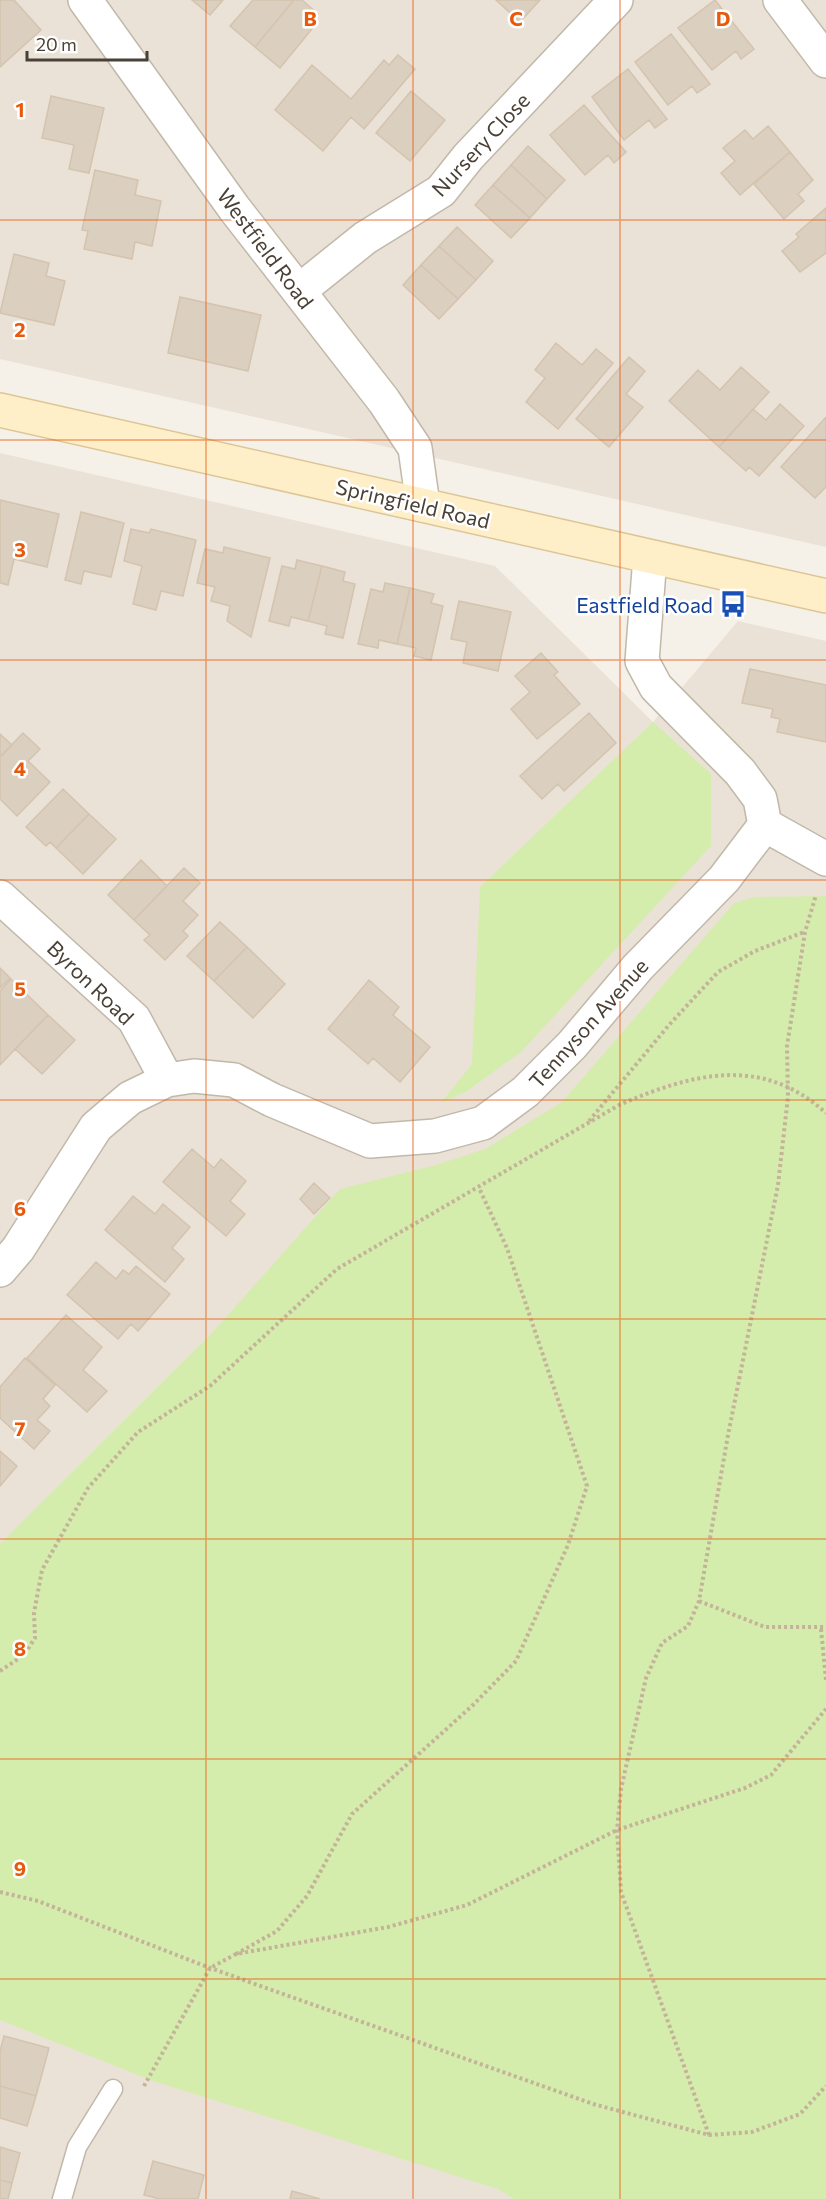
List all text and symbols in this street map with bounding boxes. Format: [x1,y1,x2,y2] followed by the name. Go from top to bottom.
[303,6,317,30] text: B
[509,6,523,30] text: C
[716,6,730,30] text: D
[27,24,147,62] scale bar
[36,33,77,55] text: 20 m
[426,87,534,201] street label: Nursery Close
[15,97,25,121] text: 1
[213,183,319,313] street label: Westfield Road
[14,317,26,341] text: 2
[334,473,492,533] street label: Springfield Road
[14,537,26,561] text: 3
[718,589,748,619] bus stop icon: Eastfield Road
[576,592,713,617] place label: Eastfield Road
[14,756,26,780] text: 4
[43,935,139,1029] street label: Byron Road
[523,953,653,1093] street label: Tennyson Avenue
[14,976,26,1000] text: 5
[14,1196,26,1220] text: 6
[15,1416,26,1440] text: 7
[14,1636,26,1660] text: 8
[14,1856,26,1880] text: 9

